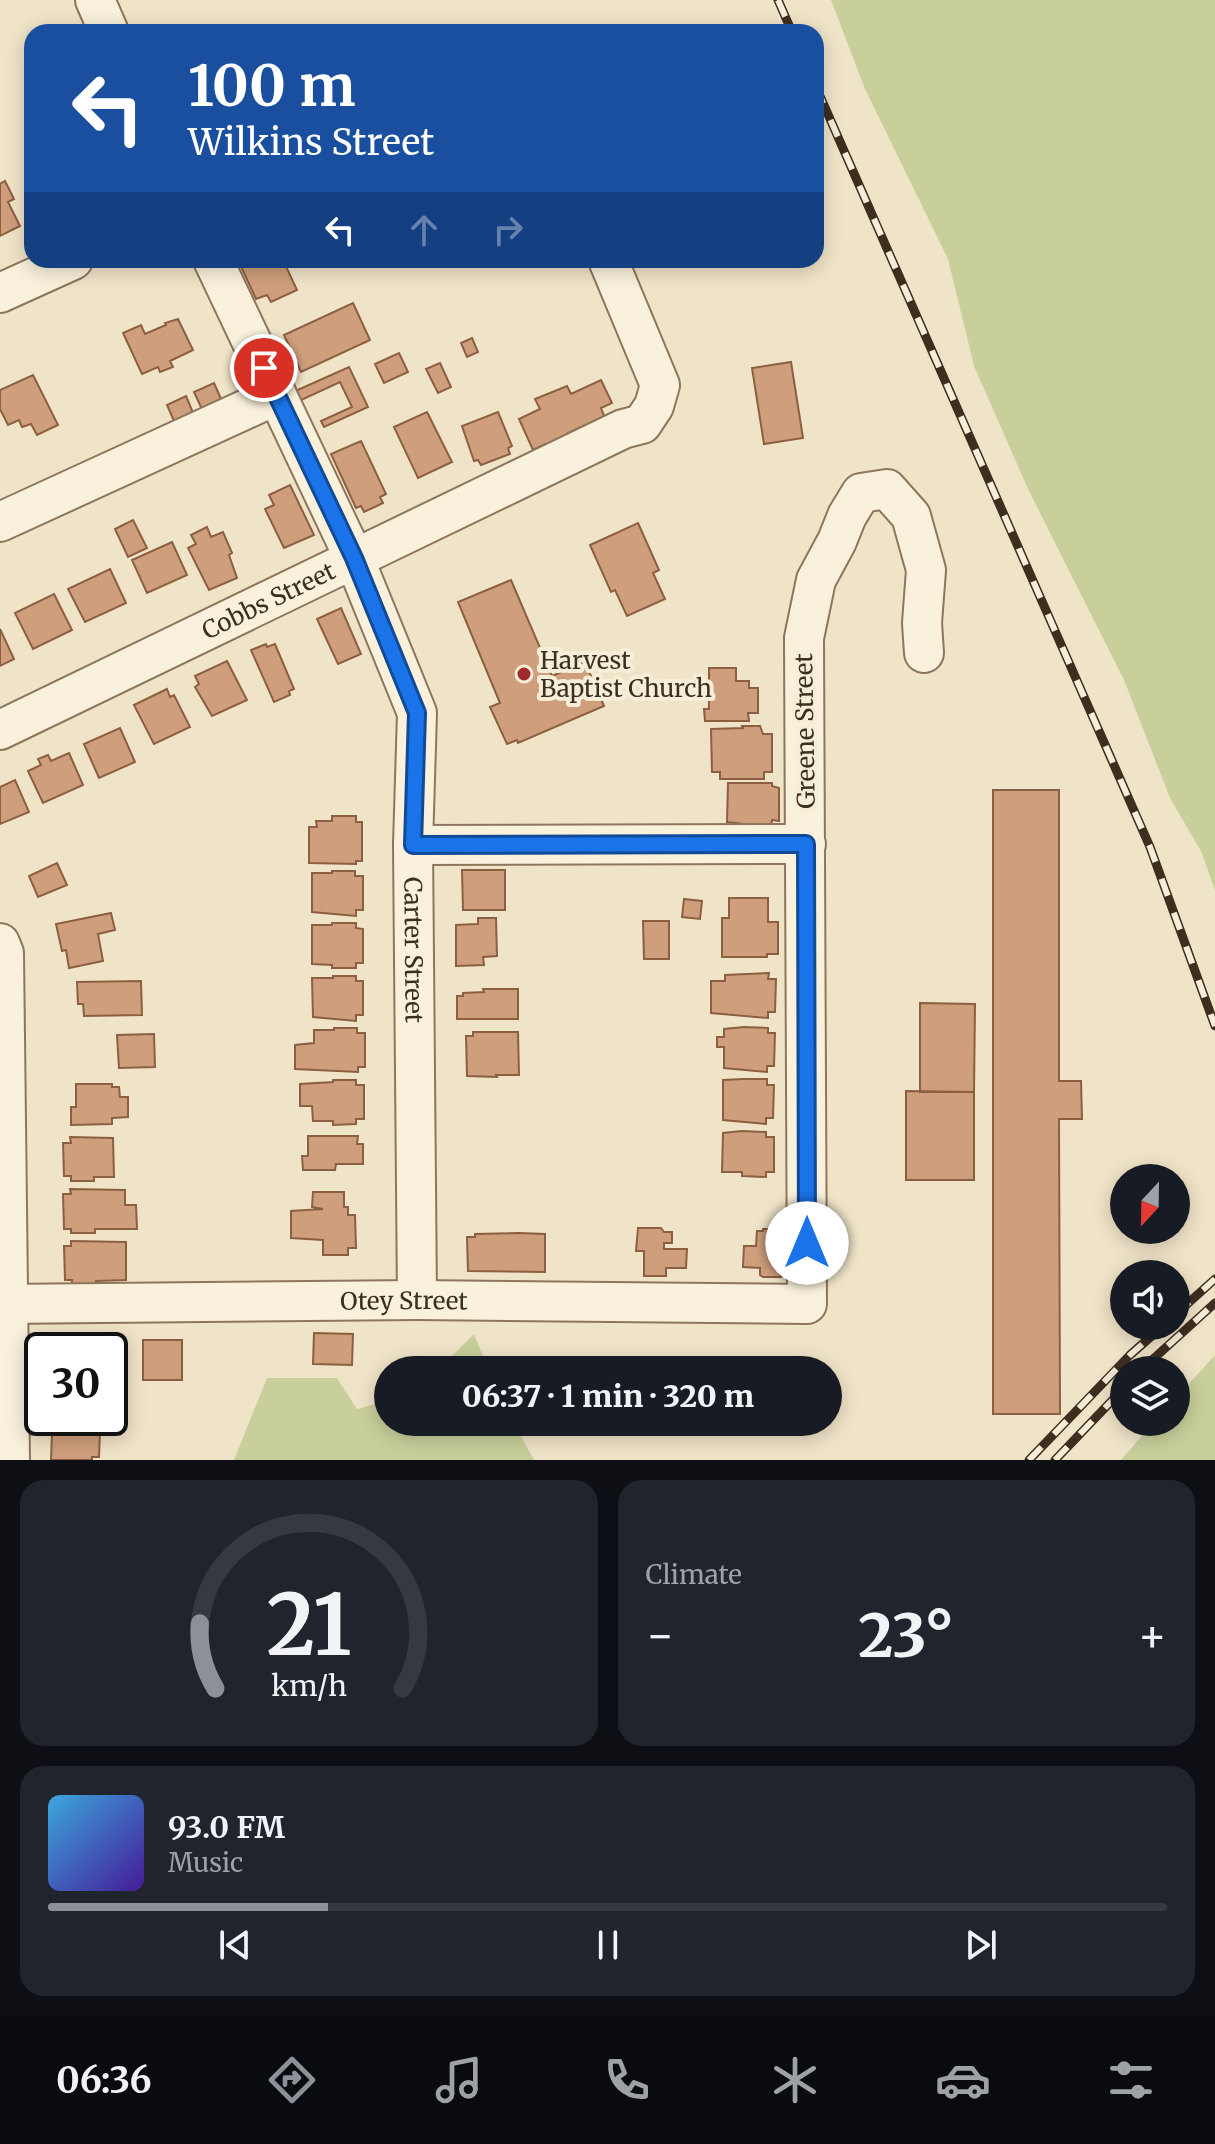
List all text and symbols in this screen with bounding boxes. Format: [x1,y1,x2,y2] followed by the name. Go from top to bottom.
[188,51,356,121] text: 100 m
[56,56,160,160] icon: left
[188,120,434,165] text: Wilkins Street
[318,208,362,252] icon: left
[402,208,446,252] icon: ahead
[486,208,530,252] icon: right
[230,334,298,402] pin
[242,346,286,390] icon: arrive
[197,555,341,646] street label: Cobbs Street
[540,645,712,704] place label: Harvest Baptist Church
[788,652,822,809] street label: Greene Street
[515,665,533,683] marker: Harvest Baptist Church
[398,877,430,1024] street label: Carter Street
[1110,1164,1190,1244] north arrow
[1110,1164,1190,1436] map controls
[765,1201,849,1285] position arrow
[1110,1260,1190,1340] button: sound
[340,1284,469,1316] street label: Otey Street
[24,1332,128,1436] speed limit sign: 30
[1110,1356,1190,1436] button: layers
[462,1377,754,1415] text: 06:37 · 1 min · 320 m
[646,1558,742,1591] text: Climate
[266,1573,351,1678] text: 21
[858,1598,954,1673] text: 23°
[646,1608,675,1663] text: −
[1138,1608,1167,1663] text: +
[271,1668,347,1704] text: km/h
[168,1808,285,1846] text: 93.0 FM
[168,1846,243,1879] text: Music
[213,1923,257,1967] icon: previous
[586,1923,630,1967] icon: pause
[959,1923,1003,1967] icon: next
[264,2052,320,2108] icon: directions
[431,2052,487,2108] icon: music
[599,2052,655,2108] icon: phone
[767,2052,823,2108] icon: climate
[935,2052,991,2108] icon: car
[1103,2052,1159,2108] icon: filters
[56,2058,152,2103] text: 06:36

